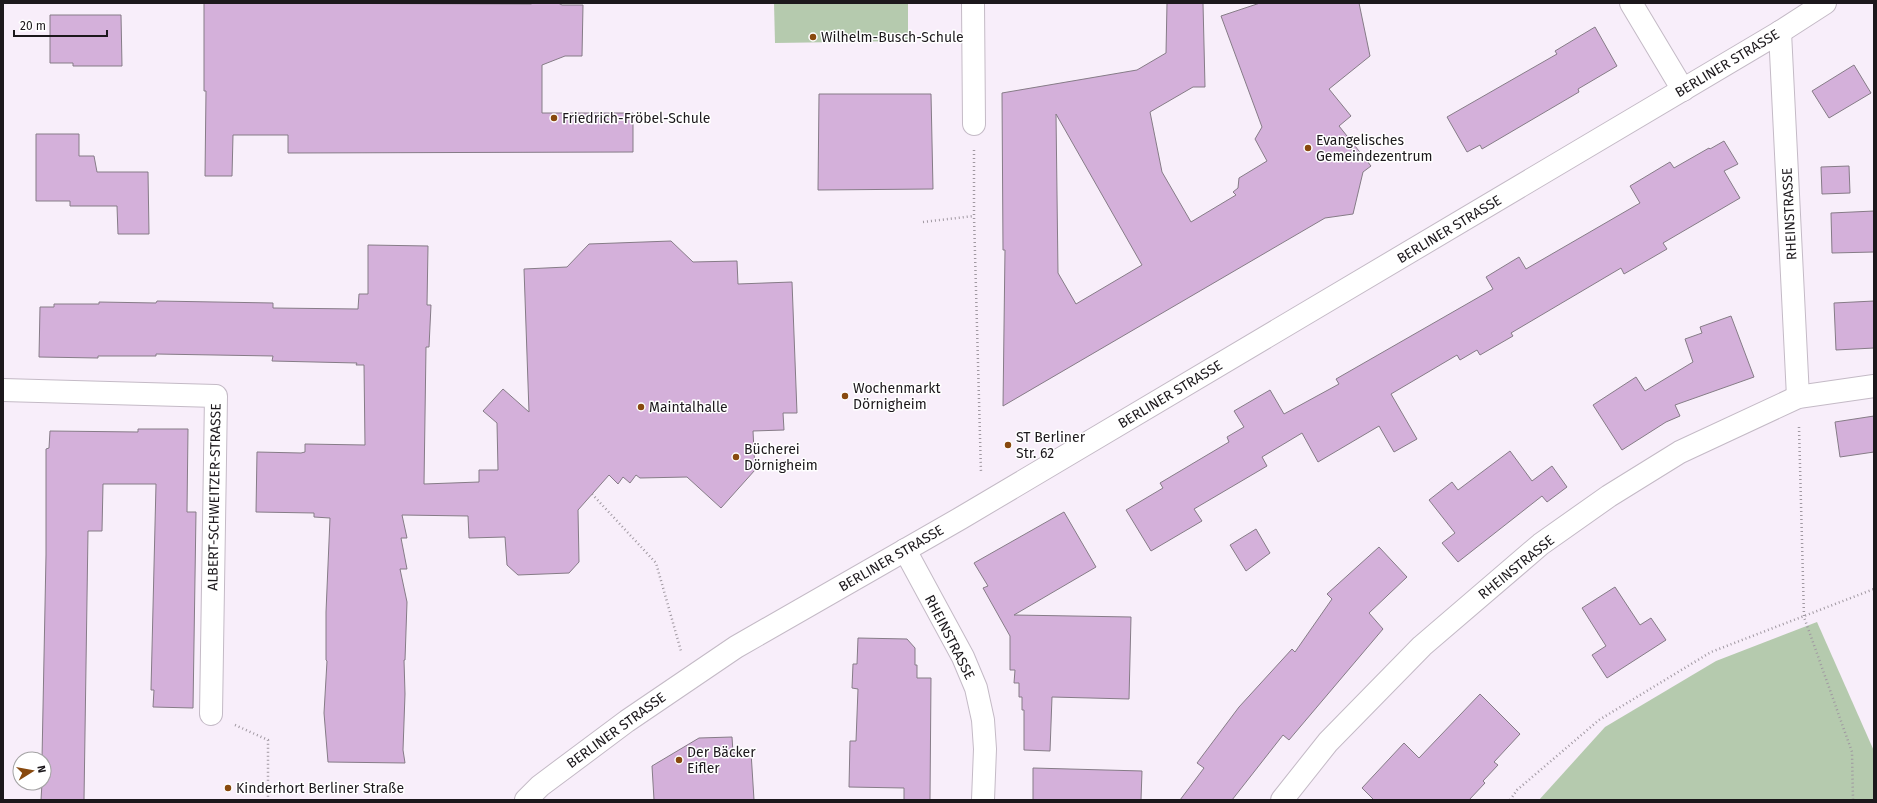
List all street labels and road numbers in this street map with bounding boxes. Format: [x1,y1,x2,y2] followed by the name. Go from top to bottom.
[1672,26,1782,101] street label: BERLINER STRASSE
[1779,167,1800,261] street label: RHEINSTRASSE
[1394,192,1504,267] street label: BERLINER STRASSE
[1115,357,1225,432] street label: BERLINER STRASSE
[204,403,225,591] street label: ALBERT-SCHWEITZER-STRASSE
[836,521,947,595] street label: BERLINER STRASSE
[1475,532,1558,603] street label: RHEINSTRASSE
[921,592,978,682] street label: RHEINSTRASSE
[563,689,669,772] street label: BERLINER STRASSE

